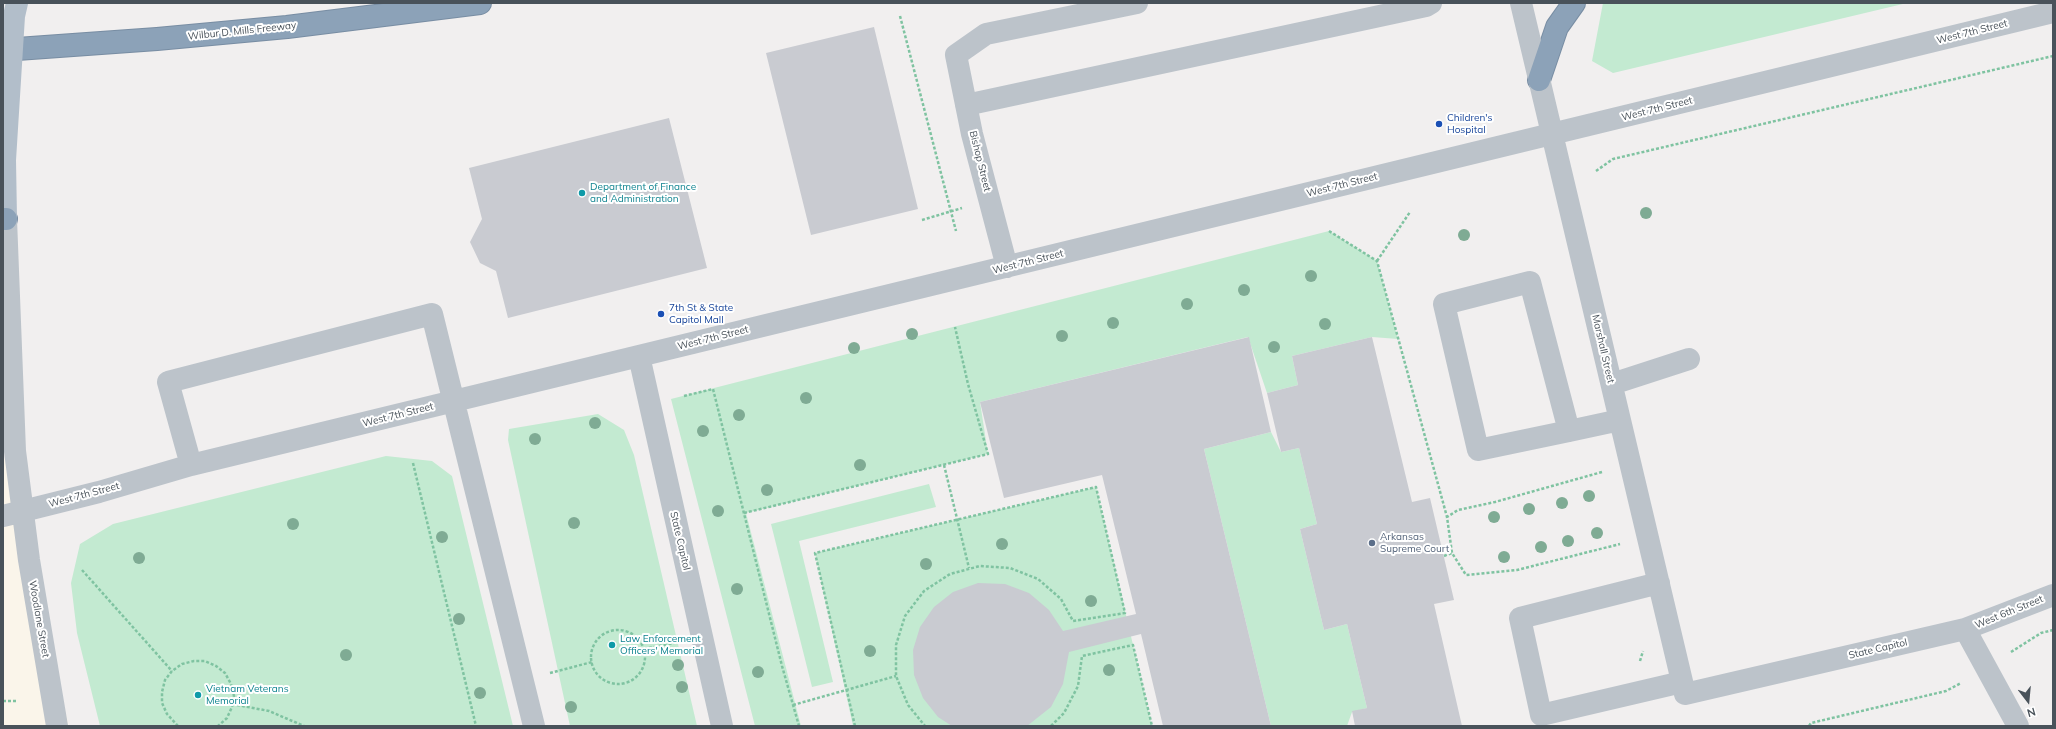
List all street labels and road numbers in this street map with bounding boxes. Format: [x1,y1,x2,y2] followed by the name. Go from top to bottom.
[1935,17,2009,47] street label: West 7th Street
[187,19,297,43] street label: Wilbur D. Mills Freeway
[1620,94,1694,124] street label: West 7th Street
[967,129,993,193] street label: Bishop Street
[1305,170,1379,200] street label: West 7th Street
[991,247,1065,277] street label: West 7th Street
[1589,314,1617,384] street label: Marshall Street
[676,323,750,353] street label: West 7th Street
[361,400,435,430] street label: West 7th Street
[47,480,121,510] street label: West 7th Street
[667,511,693,571] street label: State Capitol
[26,580,52,658] street label: Woodlane Street
[1973,593,2045,631] street label: West 6th Street
[1848,636,1908,662] street label: State Capitol

